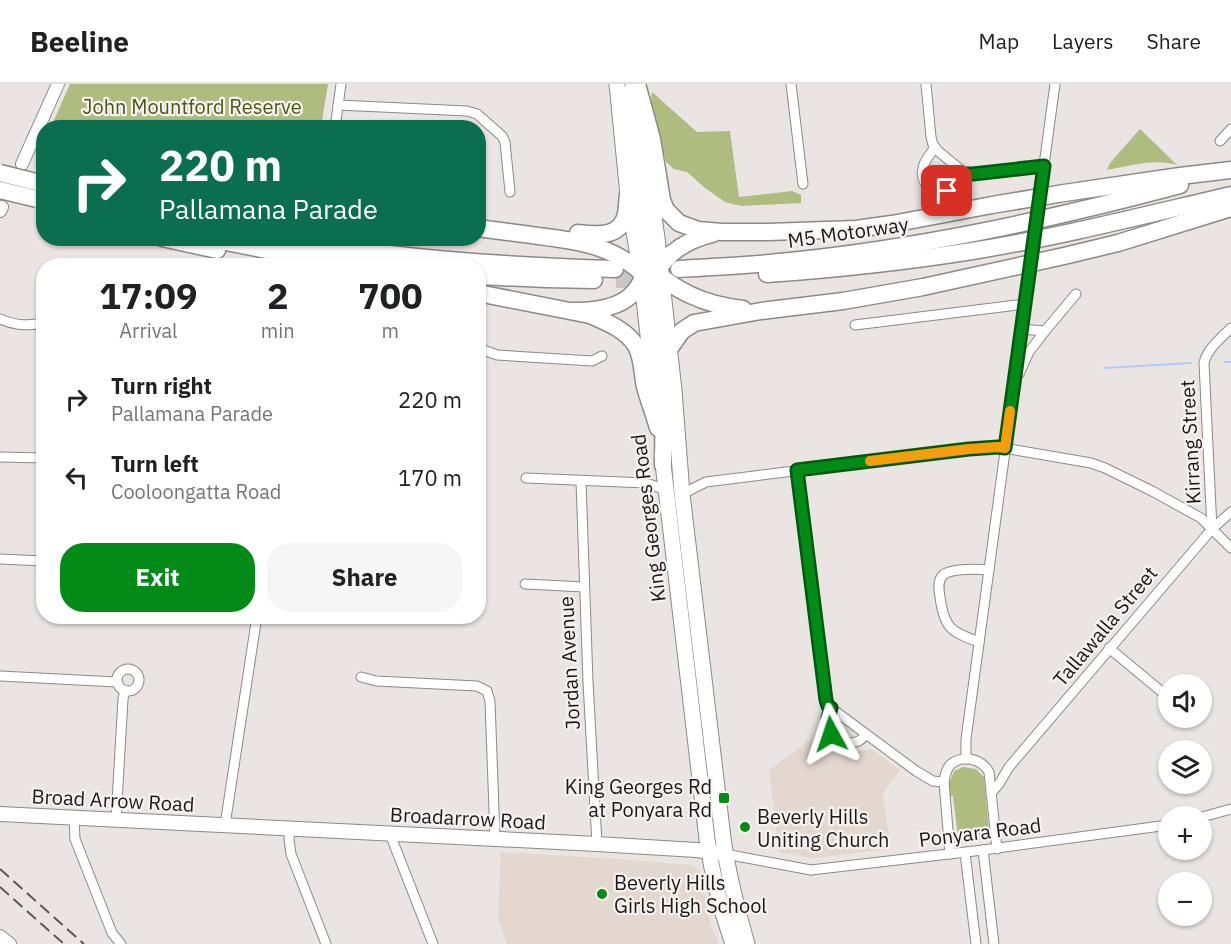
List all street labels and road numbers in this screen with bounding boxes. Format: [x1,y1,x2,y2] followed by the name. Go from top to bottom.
[786,210,910,254] street label: M5 Motorway
[1173,379,1207,505] street label: Kirrang Street
[624,432,672,604] street label: King Georges Road
[1047,560,1163,692] street label: Tallawalla Street
[552,595,586,730] street label: Jordan Avenue
[31,782,195,818] street label: Broad Arrow Road
[389,800,547,836] street label: Broadarrow Road
[917,811,1043,853] street label: Ponyara Road

